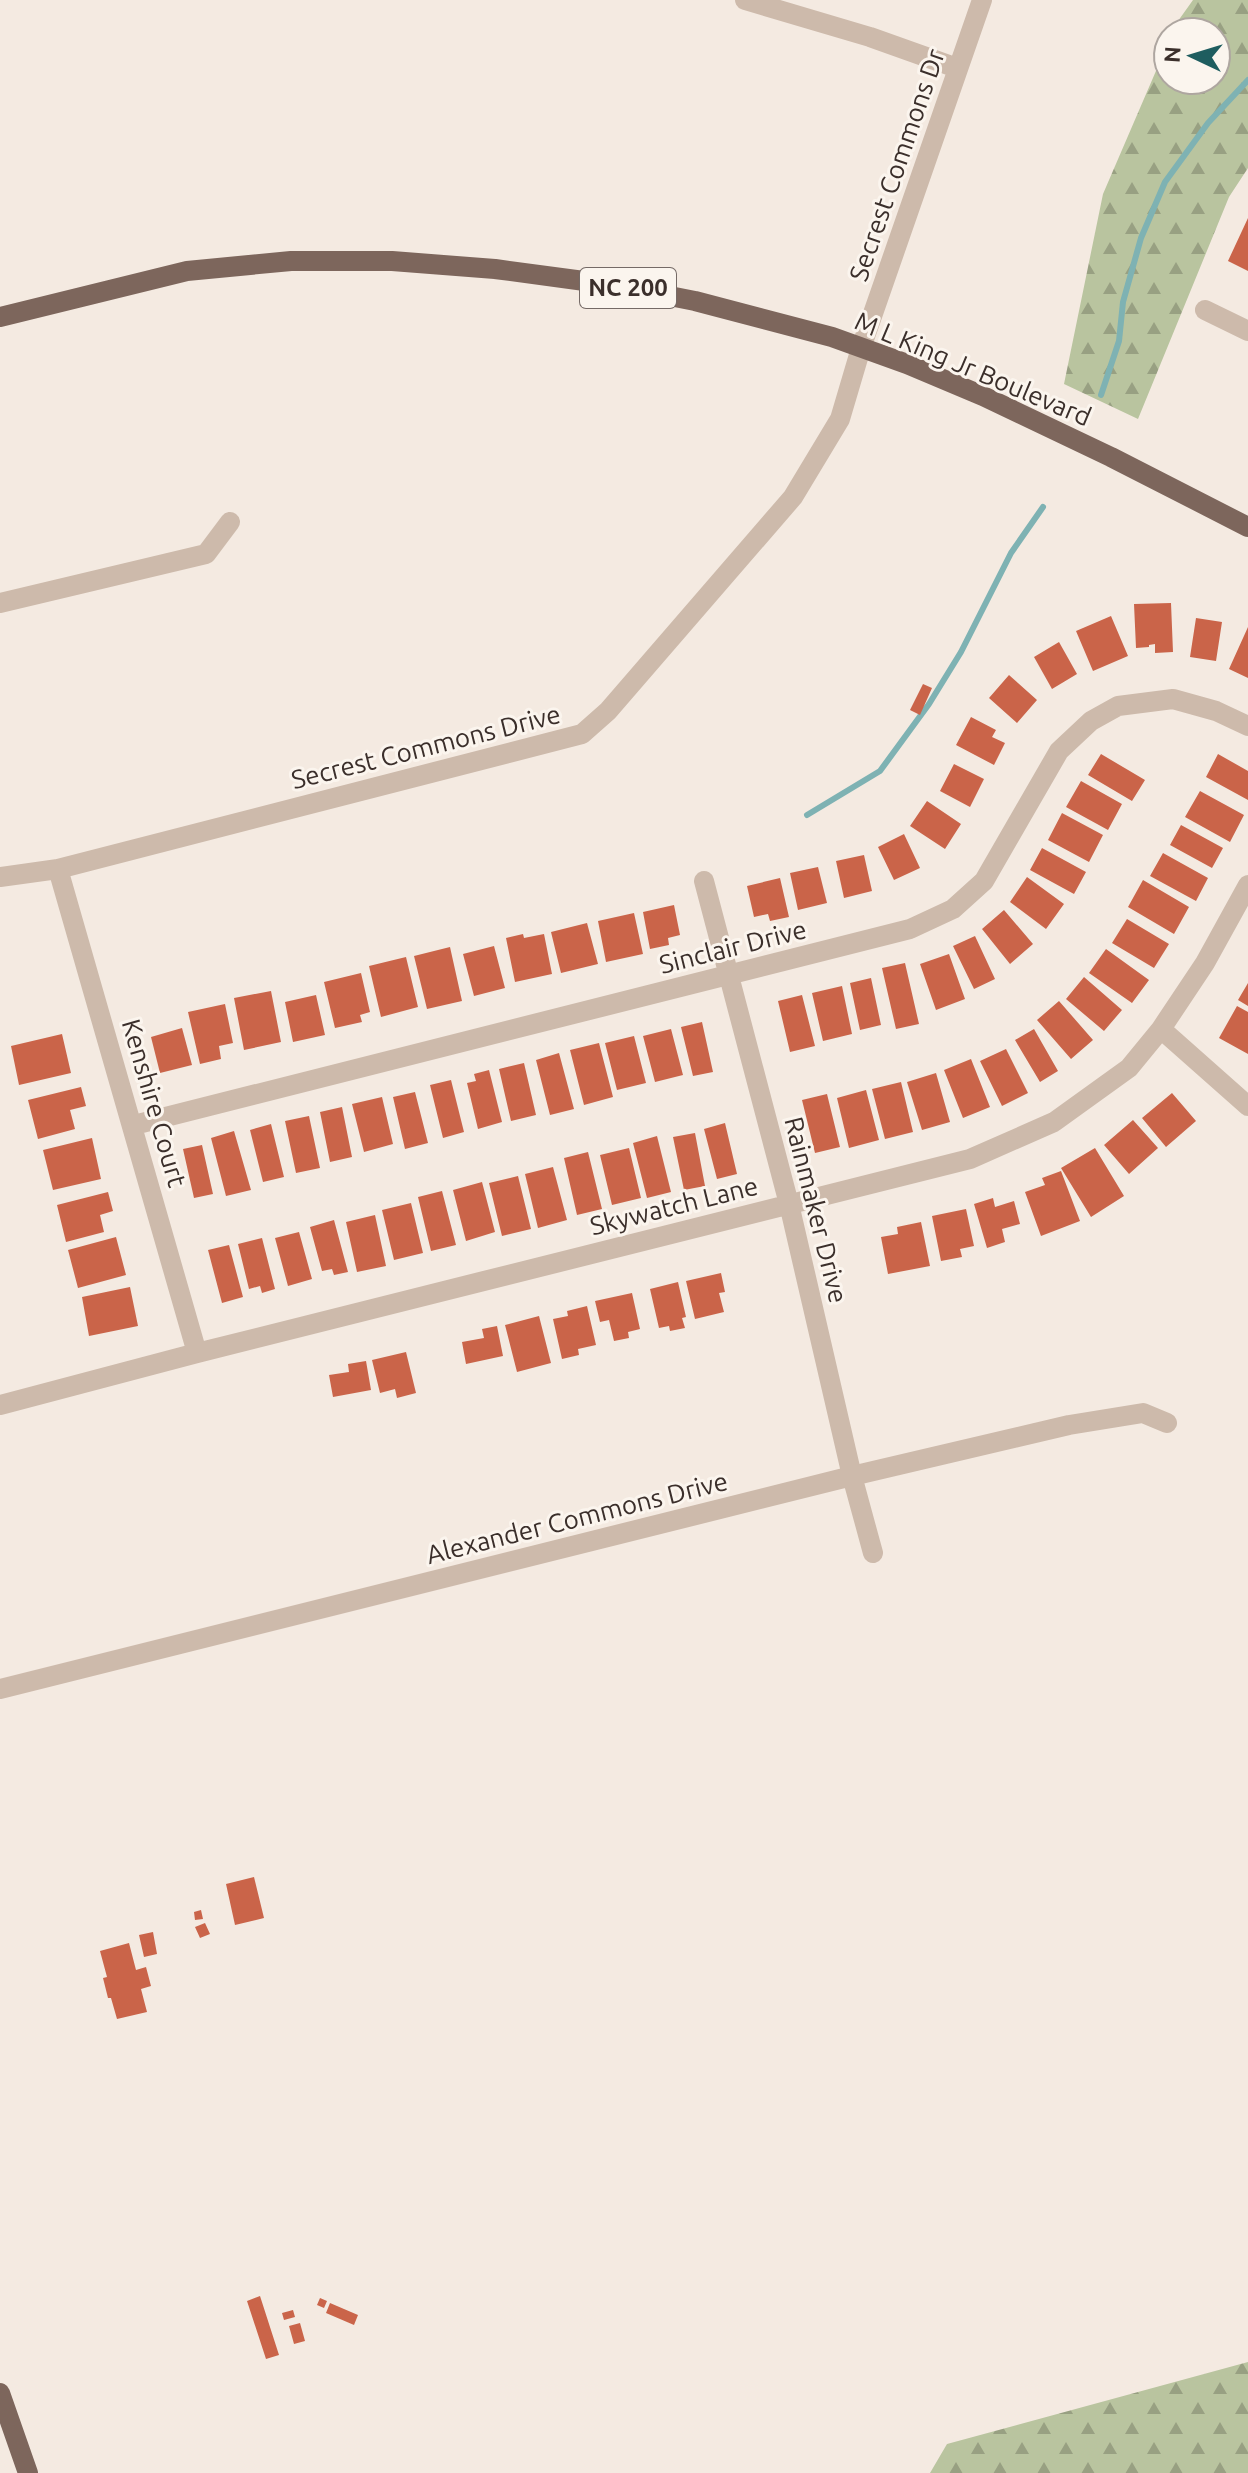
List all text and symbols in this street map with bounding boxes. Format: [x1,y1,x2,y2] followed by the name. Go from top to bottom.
[1152,16,1232,96] north arrow
[843,45,950,285] street label: Secrest Commons Dr
[1159,46,1185,64] text: N
[580,268,676,308] road number: NC 200
[851,306,1096,431] street label: M L King Jr Boulevard
[288,699,564,794] street label: Secrest Commons Drive
[656,914,810,979] street label: Sinclair Drive
[117,1016,192,1190] street label: Kenshire Court
[779,1114,854,1306] street label: Rainmaker Drive
[587,1171,761,1240] street label: Skywatch Lane
[423,1466,731,1569] street label: Alexander Commons Drive

